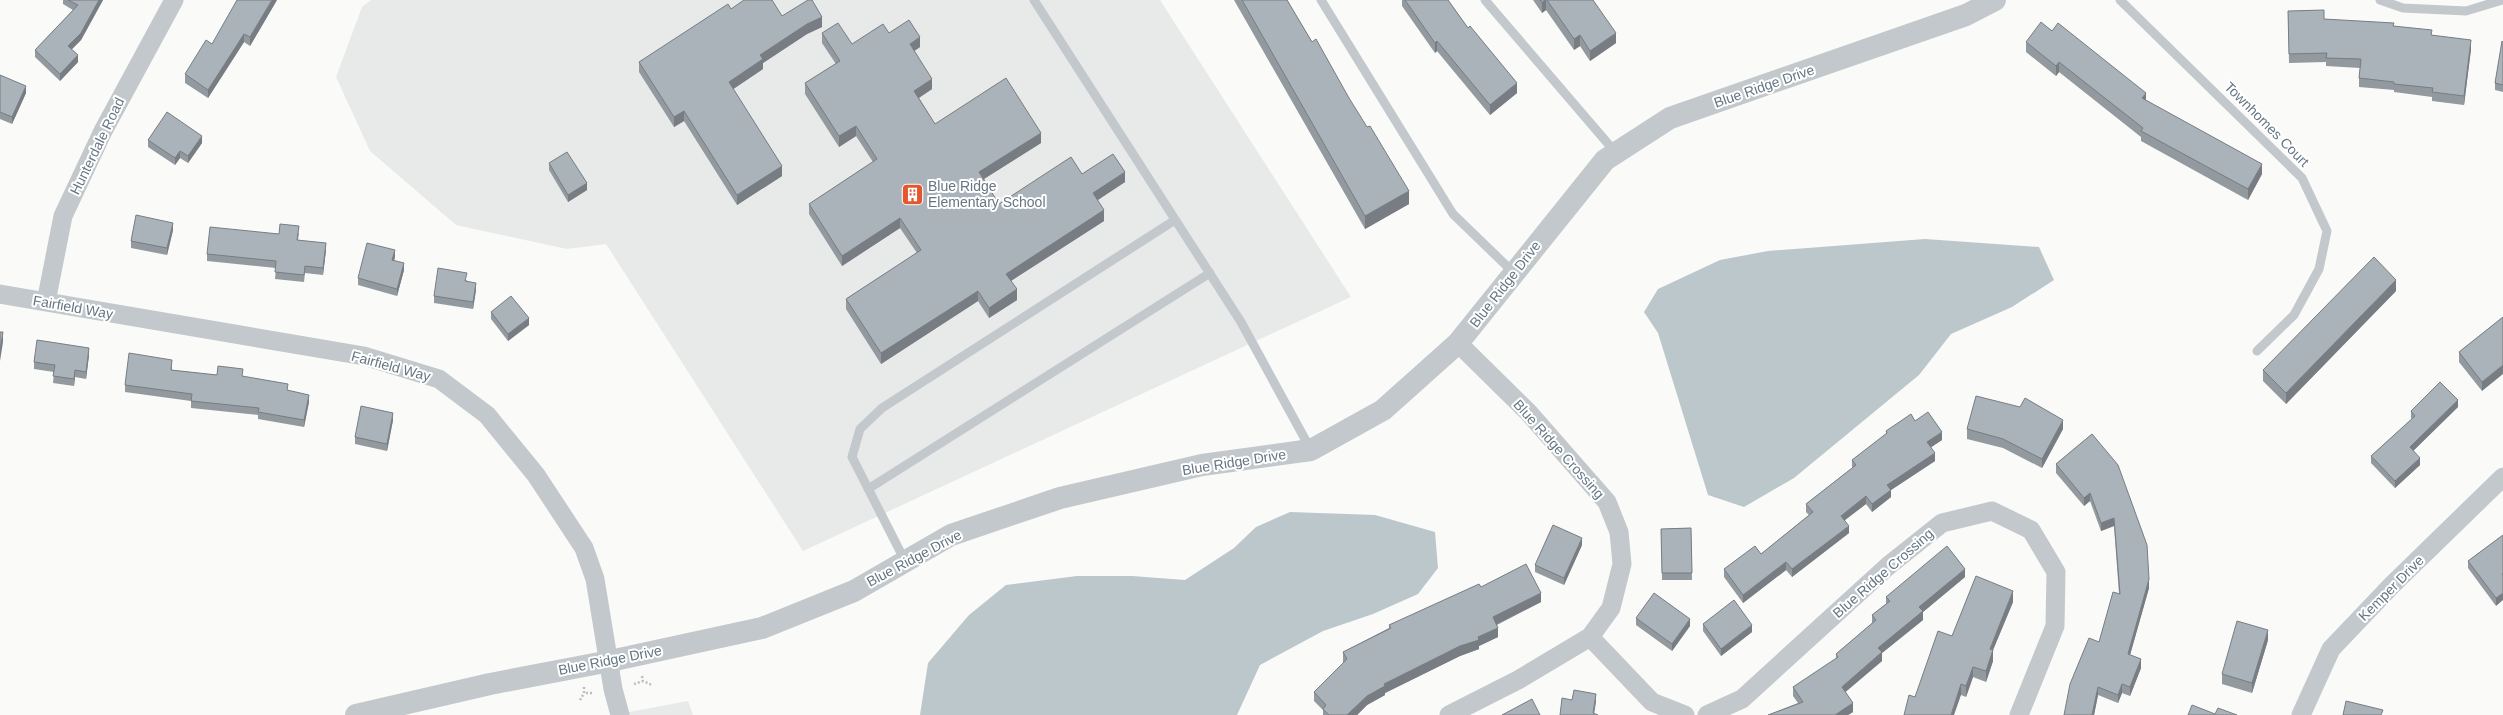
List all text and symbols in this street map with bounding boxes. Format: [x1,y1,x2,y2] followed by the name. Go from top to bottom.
[1712,61,1816,111] street label: Blue Ridge Drive
[2221,78,2313,170] street label: Townhomes Court
[67,95,127,197] street label: Hunterdale Road
[928,178,1046,210] place label: Blue Ridge Elementary School
[900,181,926,207] building icon: Blue Ridge Elementary School
[1466,238,1544,330] street label: Blue Ridge Drive
[32,292,114,322] street label: Fairfield Way
[350,348,432,384] street label: Fairfield Way
[1510,396,1608,502] street label: Blue Ridge Crossing
[1181,446,1287,478] street label: Blue Ridge Drive
[1830,525,1936,621] street label: Blue Ridge Crossing
[864,526,964,590] street label: Blue Ridge Drive
[2355,552,2427,624] street label: Kemper Drive
[557,642,663,678] street label: Blue Ridge Drive

